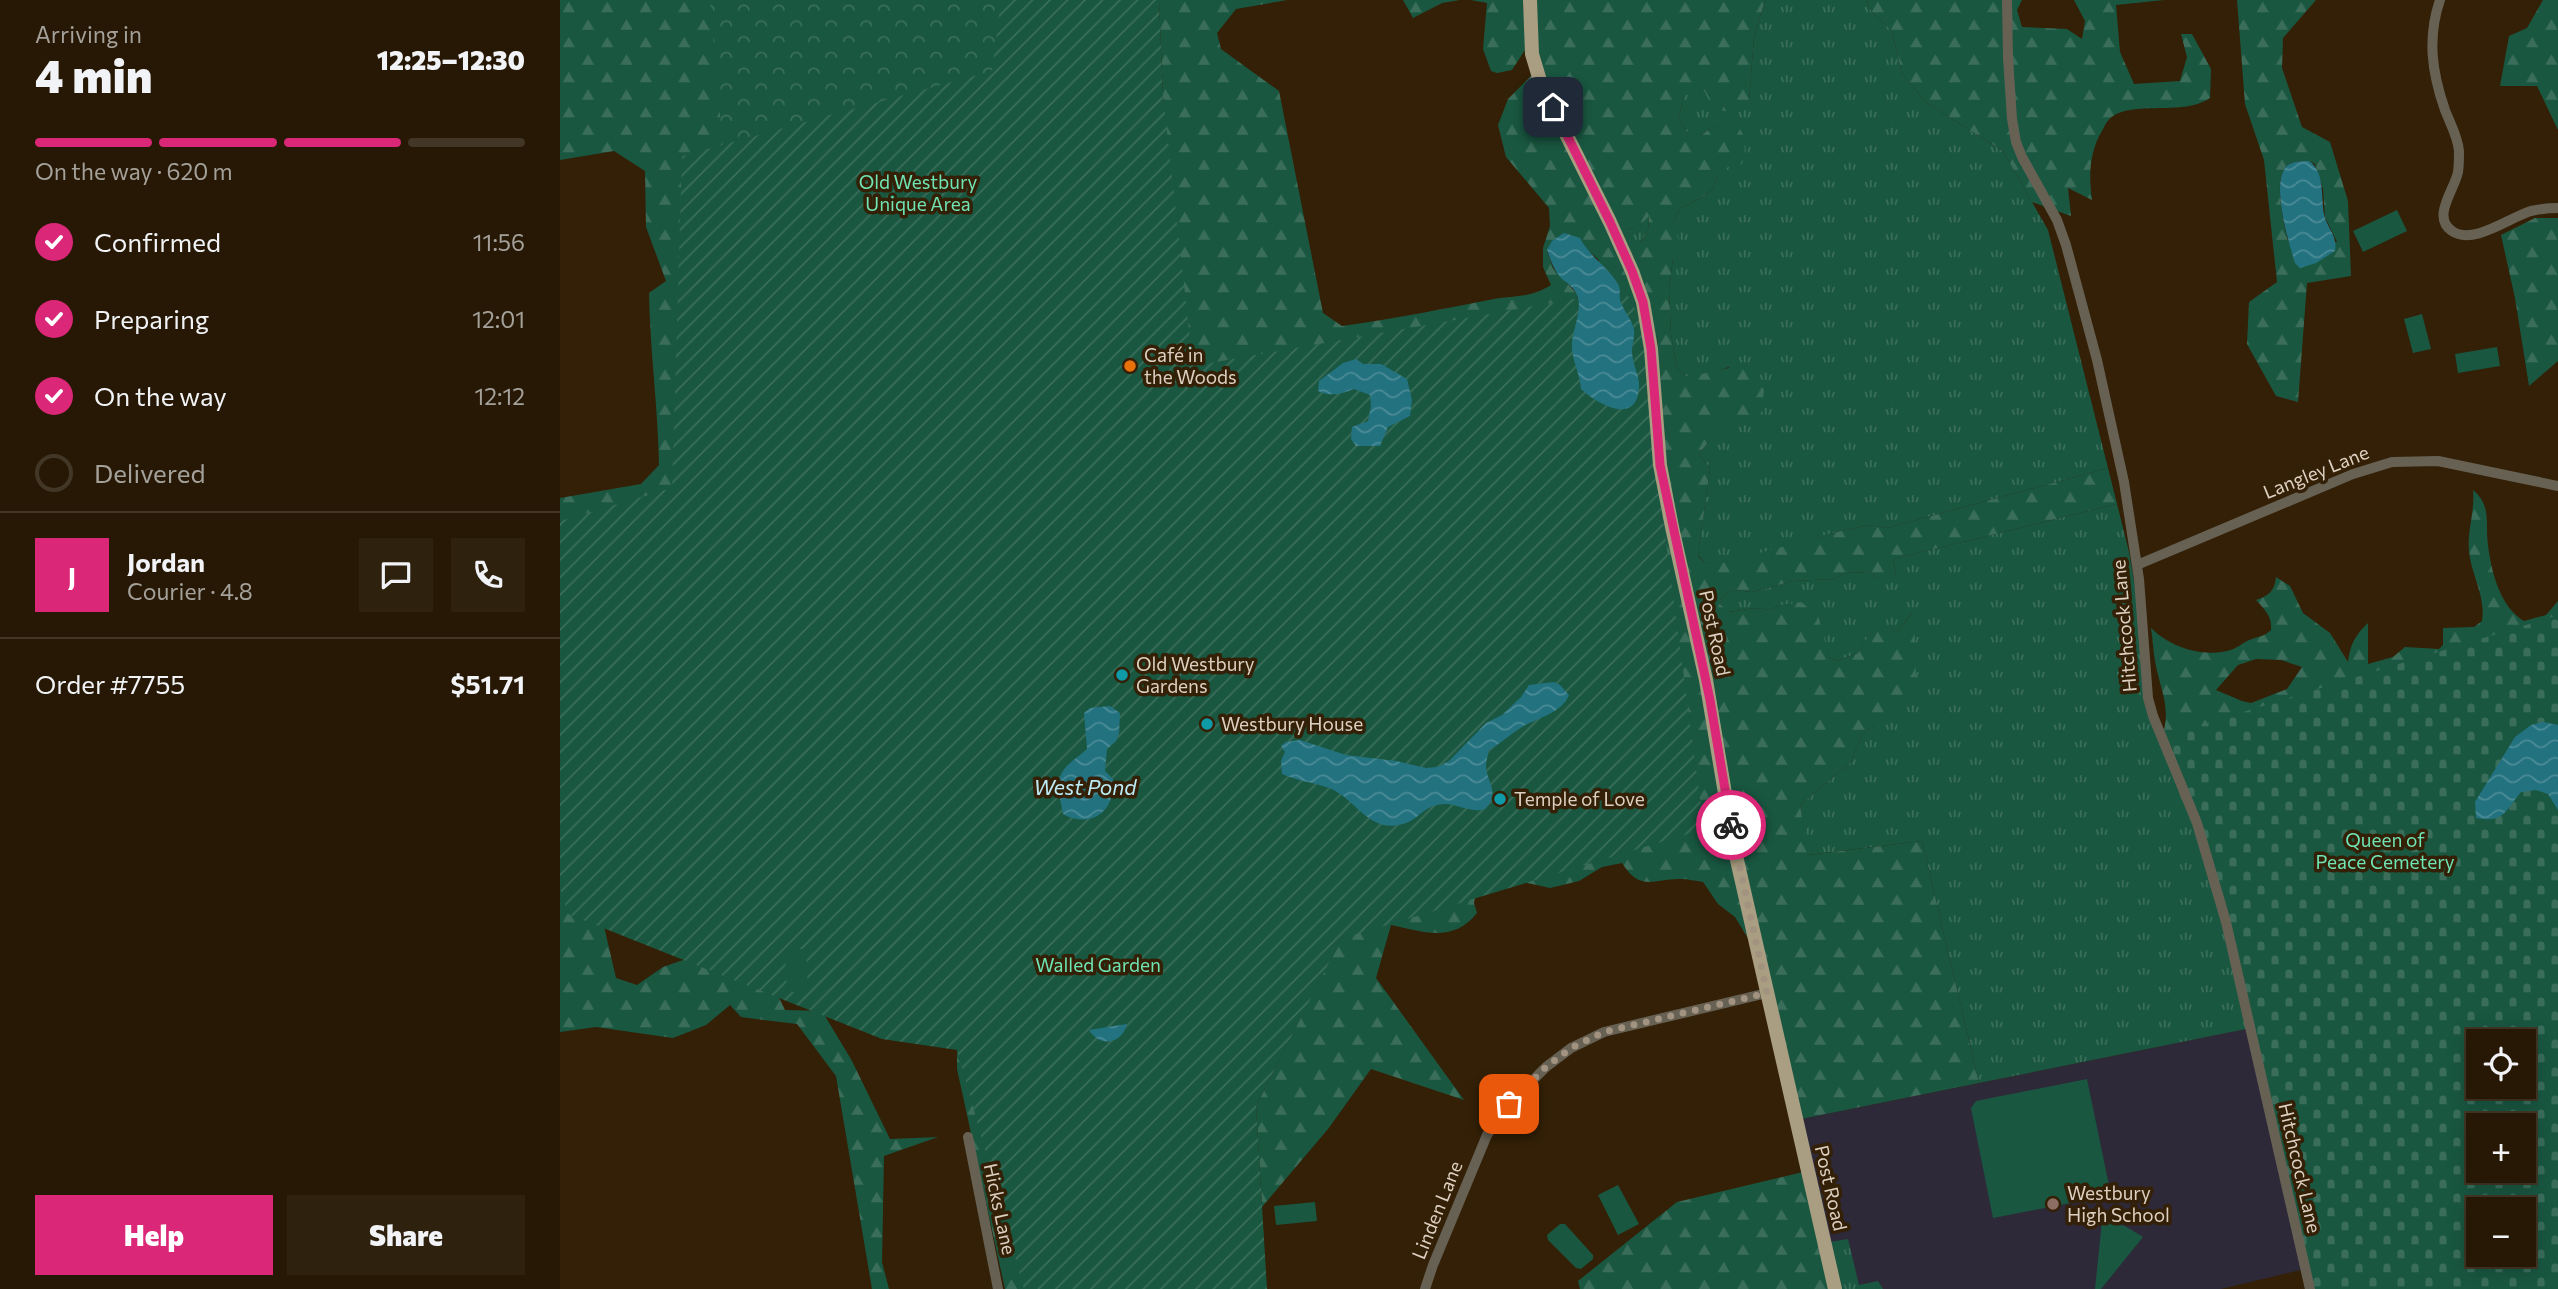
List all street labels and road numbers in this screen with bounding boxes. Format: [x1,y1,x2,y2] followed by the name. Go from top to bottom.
[2260,440,2372,503] street label: Langley Lane
[2106,559,2141,693] street label: Hitchcock Lane
[1695,588,1736,678] street label: Post Road
[2274,1101,2327,1235] street label: Hitchcock Lane
[1810,1143,1852,1233] street label: Post Road
[1406,1157,1467,1262] street label: Linden Lane
[980,1161,1021,1257] street label: Hicks Lane

